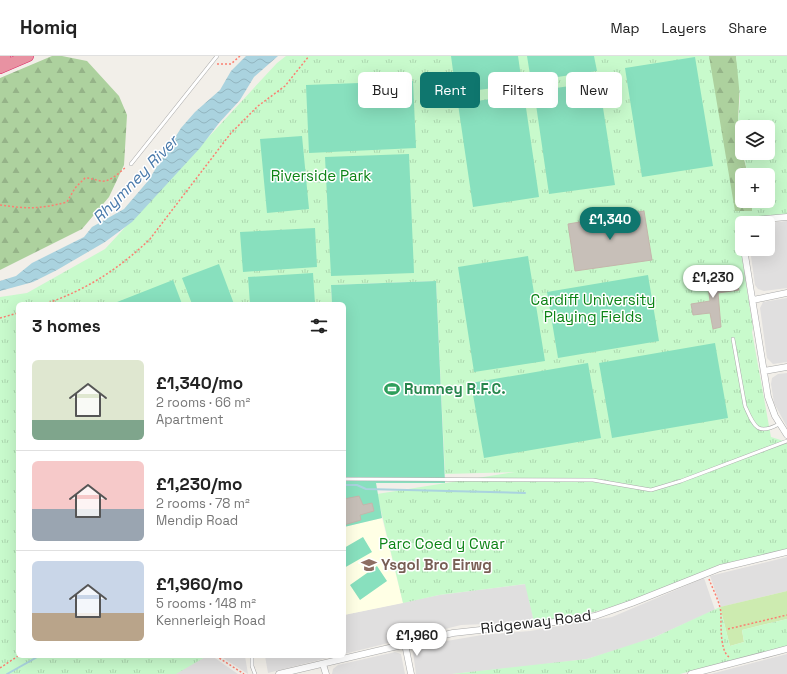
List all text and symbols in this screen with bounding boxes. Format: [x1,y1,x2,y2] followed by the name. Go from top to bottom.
[20,15,78,40] text: Homiq
[610,19,640,37] text: Map
[662,19,706,37] text: Layers
[728,19,767,37] text: Share
[358,72,412,108] chip: Buy
[420,72,480,108] chip: Rent
[488,72,558,108] chip: Filters
[566,72,622,108] chip: New
[735,120,775,256] map controls
[735,120,775,160] button: layers
[88,130,184,228] water label: Rhymney River
[271,166,371,185] park label: Riverside Park
[735,168,775,208] button: +
[577,207,643,241] pin: £1,340
[589,211,631,228] text: £1,340
[735,216,775,256] button: −
[680,265,746,299] pin: £1,230
[692,269,734,286] text: £1,230
[531,290,655,326] park label: Cardiff University Playing Fields
[32,315,101,337] text: 3 homes
[308,315,330,337] icon: filters
[156,372,243,394] text: £1,340/mo
[64,376,112,424] icon: home
[404,379,506,398] place label: Rumney R.F.C.
[383,380,401,398] sports icon: Rumney R.F.C.
[156,394,250,411] text: 2 rooms · 66 m²
[156,411,224,428] text: Apartment
[156,473,243,495] text: £1,230/mo
[64,477,112,525] icon: home
[156,495,250,512] text: 2 rooms · 78 m²
[156,512,238,529] text: Mendip Road
[379,534,505,553] park label: Parc Coed y Cwar
[381,555,492,574] place label: Ysgol Bro Eirwg
[360,556,378,574] school or university icon: Ysgol Bro Eirwg
[156,573,243,595] text: £1,960/mo
[64,577,112,625] icon: home
[156,595,256,612] text: 5 rooms · 148 m²
[480,605,592,638] street label: Ridgeway Road
[156,612,266,629] text: Kennerleigh Road
[384,623,450,657] pin: £1,960
[396,627,438,644] text: £1,960

